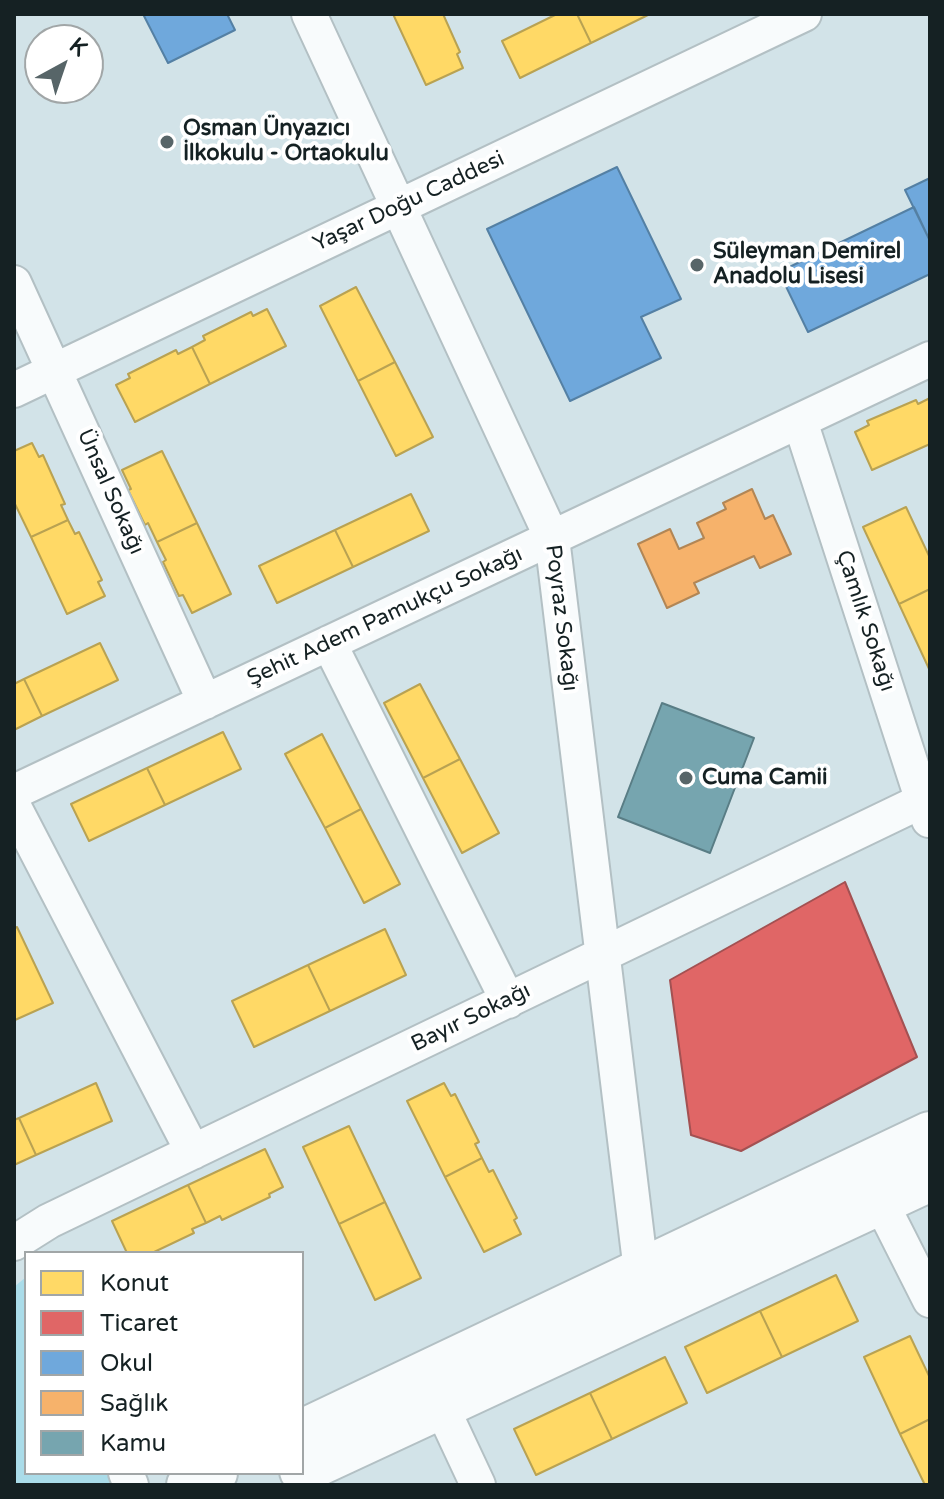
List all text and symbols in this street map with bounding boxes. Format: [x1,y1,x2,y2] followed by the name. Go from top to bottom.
[24,24,104,104] north arrow
[64,32,92,62] text: K
[183,116,389,168] place label: Osman Ünyazıcı İlkokulu - Ortaokulu
[158,133,176,151] marker: Osman Ünyazıcı İlkokulu - Ortaokulu
[309,146,509,258] street label: Yaşar Doğu Caddesi
[713,239,901,290] place label: Süleyman Demirel Anadolu Lisesi
[688,256,706,274] marker: Süleyman Demirel Anadolu Lisesi
[71,425,149,559] street label: Ünsal Sokağı
[243,542,527,692] street label: Şehit Adem Pamukçu Sokağı
[539,543,583,693] street label: Poyraz Sokağı
[830,547,900,695] street label: Çamlık Sokağı
[702,765,828,791] place label: Cuma Camii
[677,769,695,787] marker: Cuma Camii
[407,978,535,1058] street label: Bayır Sokağı
[24,1251,304,1475] legend
[100,1269,169,1298] text: Konut
[100,1309,178,1338] text: Ticaret
[100,1349,153,1378] text: Okul
[100,1389,168,1418] text: Sağlık
[100,1429,166,1458] text: Kamu

